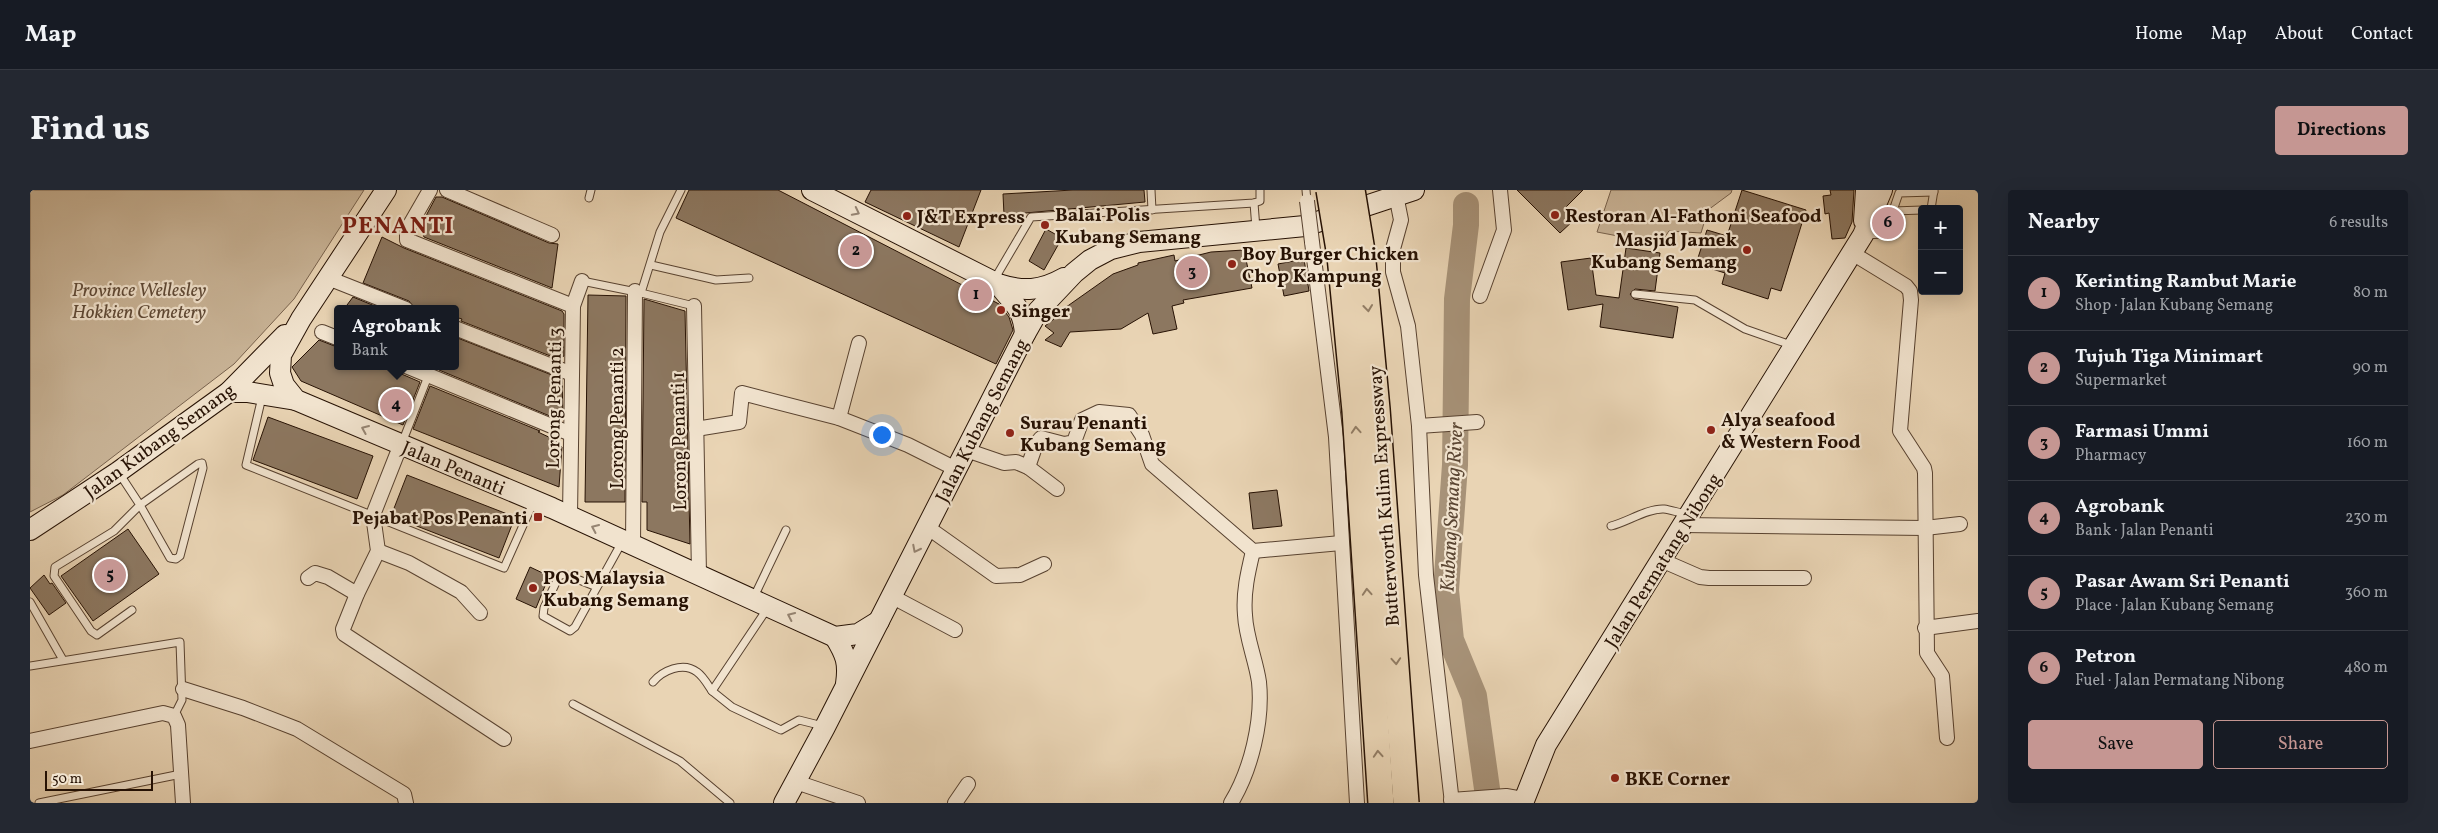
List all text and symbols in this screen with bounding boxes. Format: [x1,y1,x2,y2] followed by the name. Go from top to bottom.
[25,18,76,52] text: Map
[2135,22,2183,47] text: Home
[2211,22,2247,47] text: Map
[2275,22,2323,47] text: About
[2351,22,2413,47] text: Contact
[30,106,150,154] text: Find us
[2275,106,2408,155] button: Directions
[1055,203,1201,251] place label: Balai Polis Kubang Semang
[1565,204,1822,230] place label: Restoran Al-Fathoni Seafood
[1872,204,1904,242] pin: 6
[916,205,1025,231] place label: J&T Express
[1918,205,1963,295] map controls
[1918,205,1963,250] button: +
[850,206,859,216] one-way arrow
[2028,208,2099,237] text: Nearby
[1549,209,1561,221] marker: Restoran Al-Fathoni Seafood
[342,210,454,244] district label: PENANTI
[901,210,913,222] marker: J&T Express
[2329,212,2388,234] text: 6 results
[1039,219,1051,231] marker: Balai Polis Kubang Semang
[1591,228,1737,276] place label: Masjid Jamek Kubang Semang
[840,232,872,270] pin: 2
[1242,242,1419,290] place label: Boy Burger Chicken Chop Kampung
[1741,244,1753,256] marker: Masjid Jamek Kubang Semang
[1918,250,1963,295] button: −
[1176,253,1208,291] pin: 3
[1226,258,1238,270] marker: Boy Burger Chicken Chop Kampung
[2075,269,2296,295] text: Kerinting Rambut Marie
[960,276,992,314] pin: 1
[72,278,207,326] park label: Province Wellesley Hokkien Cemetery
[2041,282,2047,304] text: 1
[2353,282,2388,304] text: 80 m
[2075,295,2273,317] text: Shop · Jalan Kubang Semang
[1011,299,1070,325] place label: Singer
[995,304,1007,316] marker: Singer
[1362,304,1373,312] one-way arrow
[334,305,459,370] popup
[352,314,441,340] text: Agrobank
[541,327,569,469] street label: Lorong Penanti 3
[930,334,1035,508] street label: Jalan Kubang Semang
[352,340,388,362] text: Bank
[2075,344,2263,370] text: Tujuh Tiga Minimart
[605,347,631,489] street label: Lorong Penanti 2
[2040,357,2048,379] text: 2
[2352,357,2388,379] text: 90 m
[1363,365,1407,627] street label: Butterworth Kulim Expressway
[2075,370,2167,392] text: Supermarket
[666,371,694,511] street label: Lorong Penanti 1
[79,378,241,505] street label: Jalan Kubang Semang
[380,386,412,424] pin: 4
[1721,408,1861,456] place label: Alya seafood & Western Food
[1020,411,1166,459] place label: Surau Penanti Kubang Semang
[2075,419,2209,445] text: Farmasi Ummi
[1435,421,1471,593] water label: Kubang Semang River
[869,422,895,448] your location
[1705,424,1717,436] marker: Alya seafood & Western Food
[361,425,370,436] one-way arrow
[1351,426,1362,434] one-way arrow
[1004,427,1016,439] marker: Surau Penanti Kubang Semang
[2040,432,2048,454] text: 3
[2347,432,2388,454] text: 160 m
[397,435,509,502] street label: Jalan Penanti
[2075,445,2146,467] text: Pharmacy
[1599,469,1728,654] street label: Jalan Permatang Nibong
[2075,494,2165,520] text: Agrobank
[352,506,528,532] place label: Pejabat Pos Penanti
[2039,507,2049,529] text: 4
[2345,507,2388,529] text: 230 m
[532,511,544,523] marker: Pejabat Pos Penanti
[2075,520,2214,542] text: Bank · Jalan Penanti
[591,523,600,534] one-way arrow
[912,544,922,553] one-way arrow
[94,556,126,594] pin: 5
[543,566,689,614] place label: POS Malaysia Kubang Semang
[2075,569,2290,595] text: Pasar Awam Sri Penanti
[527,582,539,594] marker: POS Malaysia Kubang Semang
[2040,582,2048,604] text: 5
[2345,582,2388,604] text: 360 m
[1362,588,1373,596] one-way arrow
[2075,595,2274,617] text: Place · Jalan Kubang Semang
[787,612,796,623] one-way arrow
[2075,644,2136,670] text: Petron
[2040,657,2048,679] text: 6
[2344,657,2388,679] text: 480 m
[1390,658,1401,666] one-way arrow
[2075,670,2285,692] text: Fuel · Jalan Permatang Nibong
[2028,720,2203,769] button: Save
[2213,720,2388,769] button: Share
[1373,750,1384,758] one-way arrow
[1625,767,1730,793] place label: BKE Corner
[45,768,152,791] scale bar
[52,770,82,789] text: 50 m
[1609,772,1621,784] marker: BKE Corner

